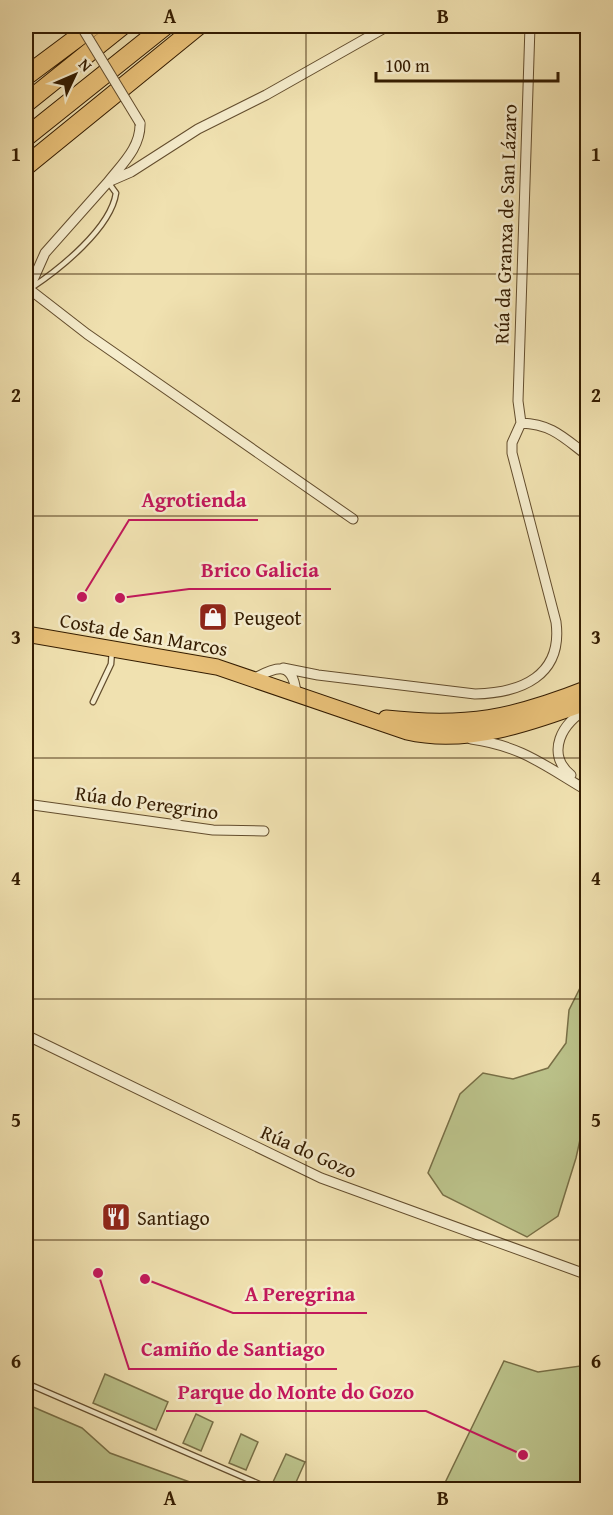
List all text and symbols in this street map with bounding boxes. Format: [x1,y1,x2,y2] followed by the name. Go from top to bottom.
[164,1,177,30] text: A
[437,1,449,30] text: B
[45,45,105,105] north arrow
[376,45,558,83] scale bar
[73,52,98,77] text: N
[385,52,430,79] text: 100 m
[486,103,524,345] street label: Rúa da Granxa de San Lázaro
[11,139,21,168] text: 1
[591,139,601,168] text: 1
[11,380,21,409] text: 2
[591,380,601,409] text: 2
[129,481,258,520] callout: Agrotienda
[142,484,247,515] text: Agrotienda
[189,550,331,589] callout: Brico Galicia
[201,554,319,585] text: Brico Galicia
[197,601,229,633] shop icon: Peugeot
[234,603,302,632] place label: Peugeot
[58,605,230,663] street label: Costa de San Marcos
[11,622,21,651] text: 3
[591,622,601,651] text: 3
[74,778,220,826] street label: Rúa do Peregrino
[11,863,21,892] text: 4
[591,863,601,892] text: 4
[11,1105,21,1134] text: 5
[591,1105,601,1134] text: 5
[256,1117,362,1185] street label: Rúa do Gozo
[100,1201,132,1233] restaurant icon: Santiago
[137,1203,210,1232] place label: Santiago
[233,1274,367,1313] callout: A Peregrina
[245,1278,356,1309] text: A Peregrina
[129,1330,337,1369] callout: Camiño de Santiago
[141,1333,325,1364] text: Camiño de Santiago
[11,1346,21,1375] text: 6
[591,1346,601,1375] text: 6
[166,1372,426,1411] callout: Parque do Monte do Gozo
[178,1376,414,1407] text: Parque do Monte do Gozo
[164,1483,177,1512] text: A
[437,1483,449,1512] text: B

